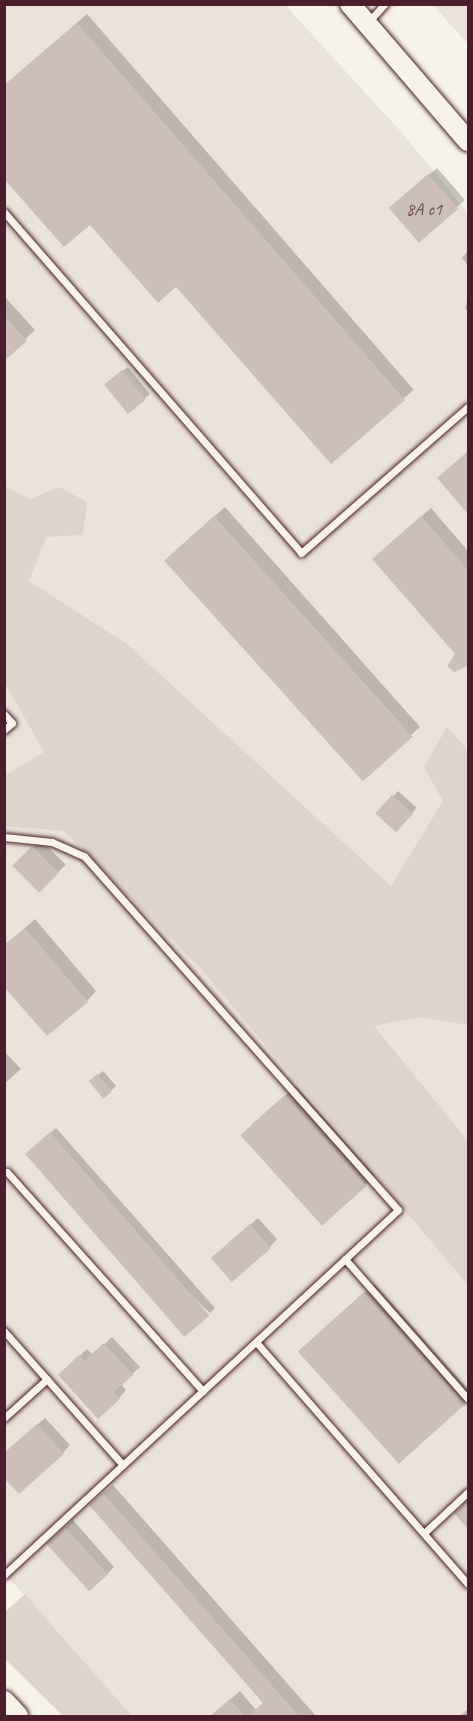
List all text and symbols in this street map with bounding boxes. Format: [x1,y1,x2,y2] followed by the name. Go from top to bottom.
[406,198,442,220] house number: 8А с1

